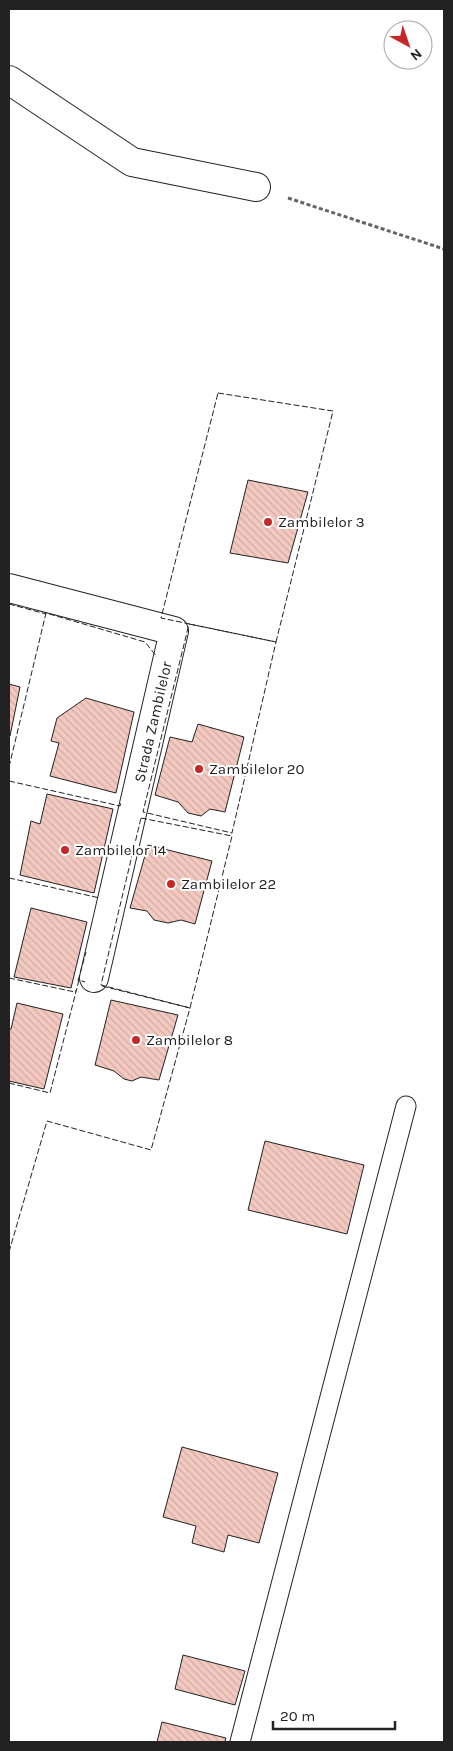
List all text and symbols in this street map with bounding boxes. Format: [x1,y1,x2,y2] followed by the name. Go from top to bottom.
[383,20,433,70] north arrow
[407,45,425,64] text: N
[278,513,365,531] place label: Zambilelor 3
[262,516,274,528] marker: Zambilelor 3
[130,659,176,784] street label: Strada Zambilelor
[209,760,304,778] place label: Zambilelor 20
[193,763,205,775] marker: Zambilelor 20
[75,841,167,859] place label: Zambilelor 14
[59,844,71,856] marker: Zambilelor 14
[181,875,276,893] place label: Zambilelor 22
[165,878,177,890] marker: Zambilelor 22
[146,1031,233,1049] place label: Zambilelor 8
[130,1034,142,1046] marker: Zambilelor 8
[273,1698,396,1730] scale bar
[280,1707,315,1725] text: 20 m

